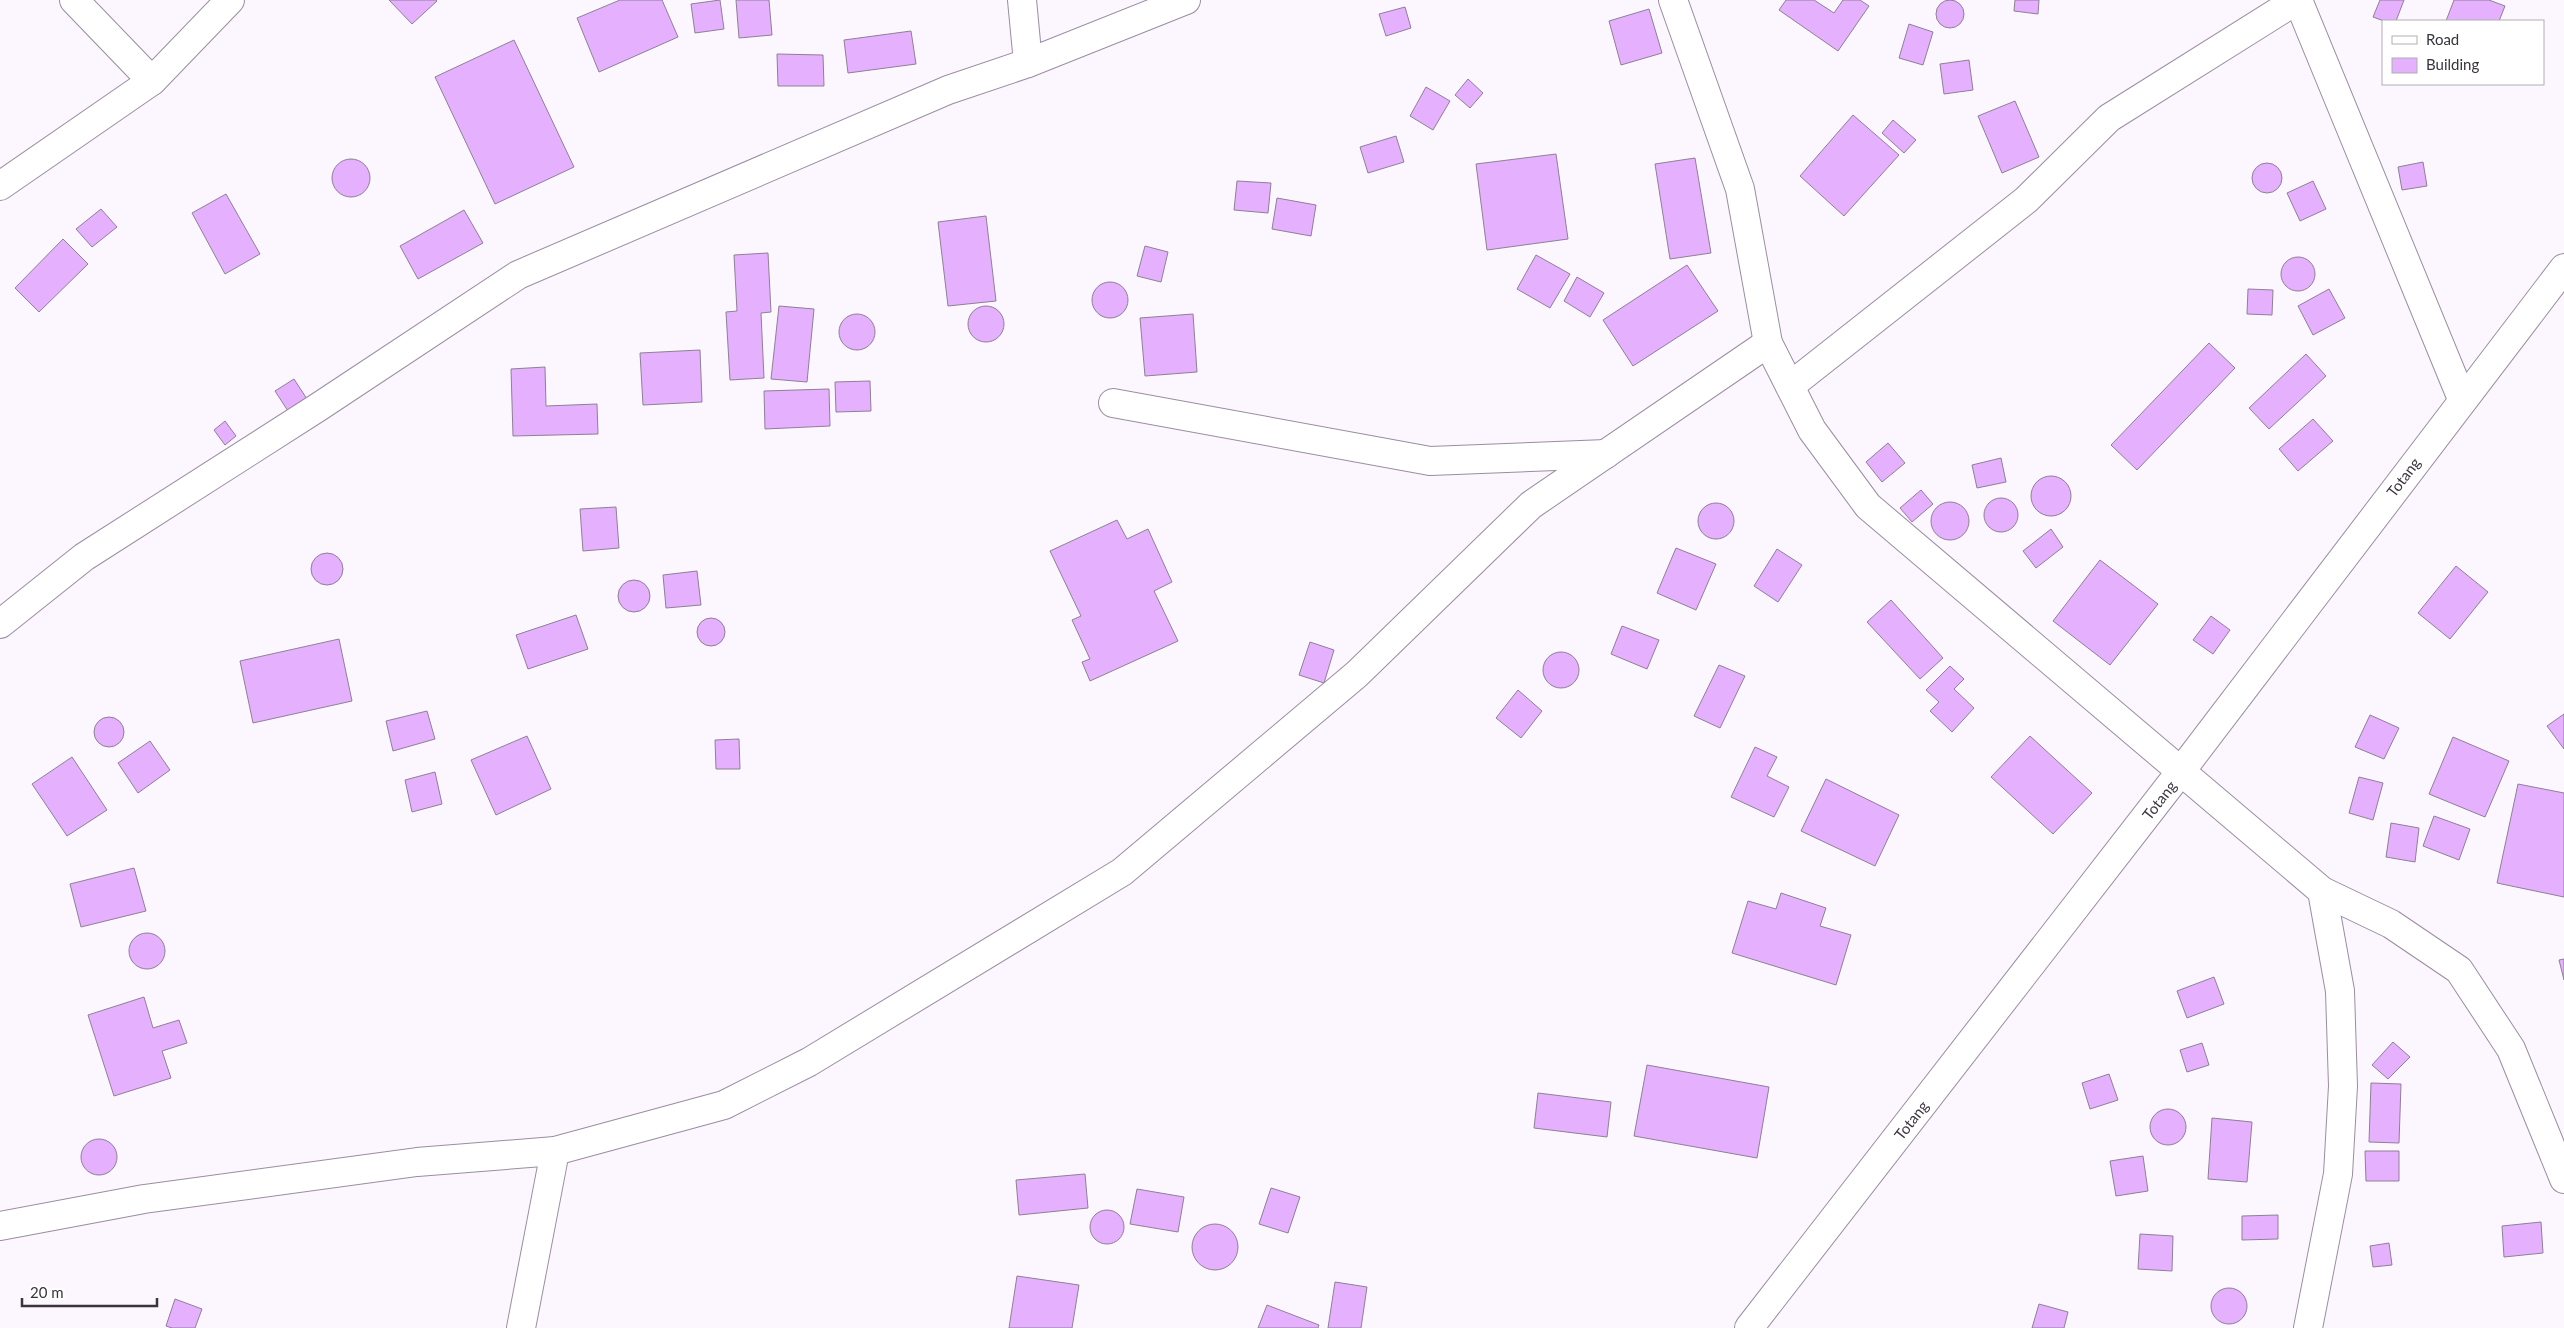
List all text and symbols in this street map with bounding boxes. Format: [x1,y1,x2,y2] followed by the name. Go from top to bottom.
[2382,20,2544,85] legend
[2426,30,2459,48] text: Road
[2426,55,2479,73] text: Building
[2382,454,2424,500] street label: Totang
[2138,777,2180,823] street label: Totang
[1890,1097,1932,1143] street label: Totang
[22,1276,158,1308] scale bar
[30,1283,64,1301] text: 20 m

